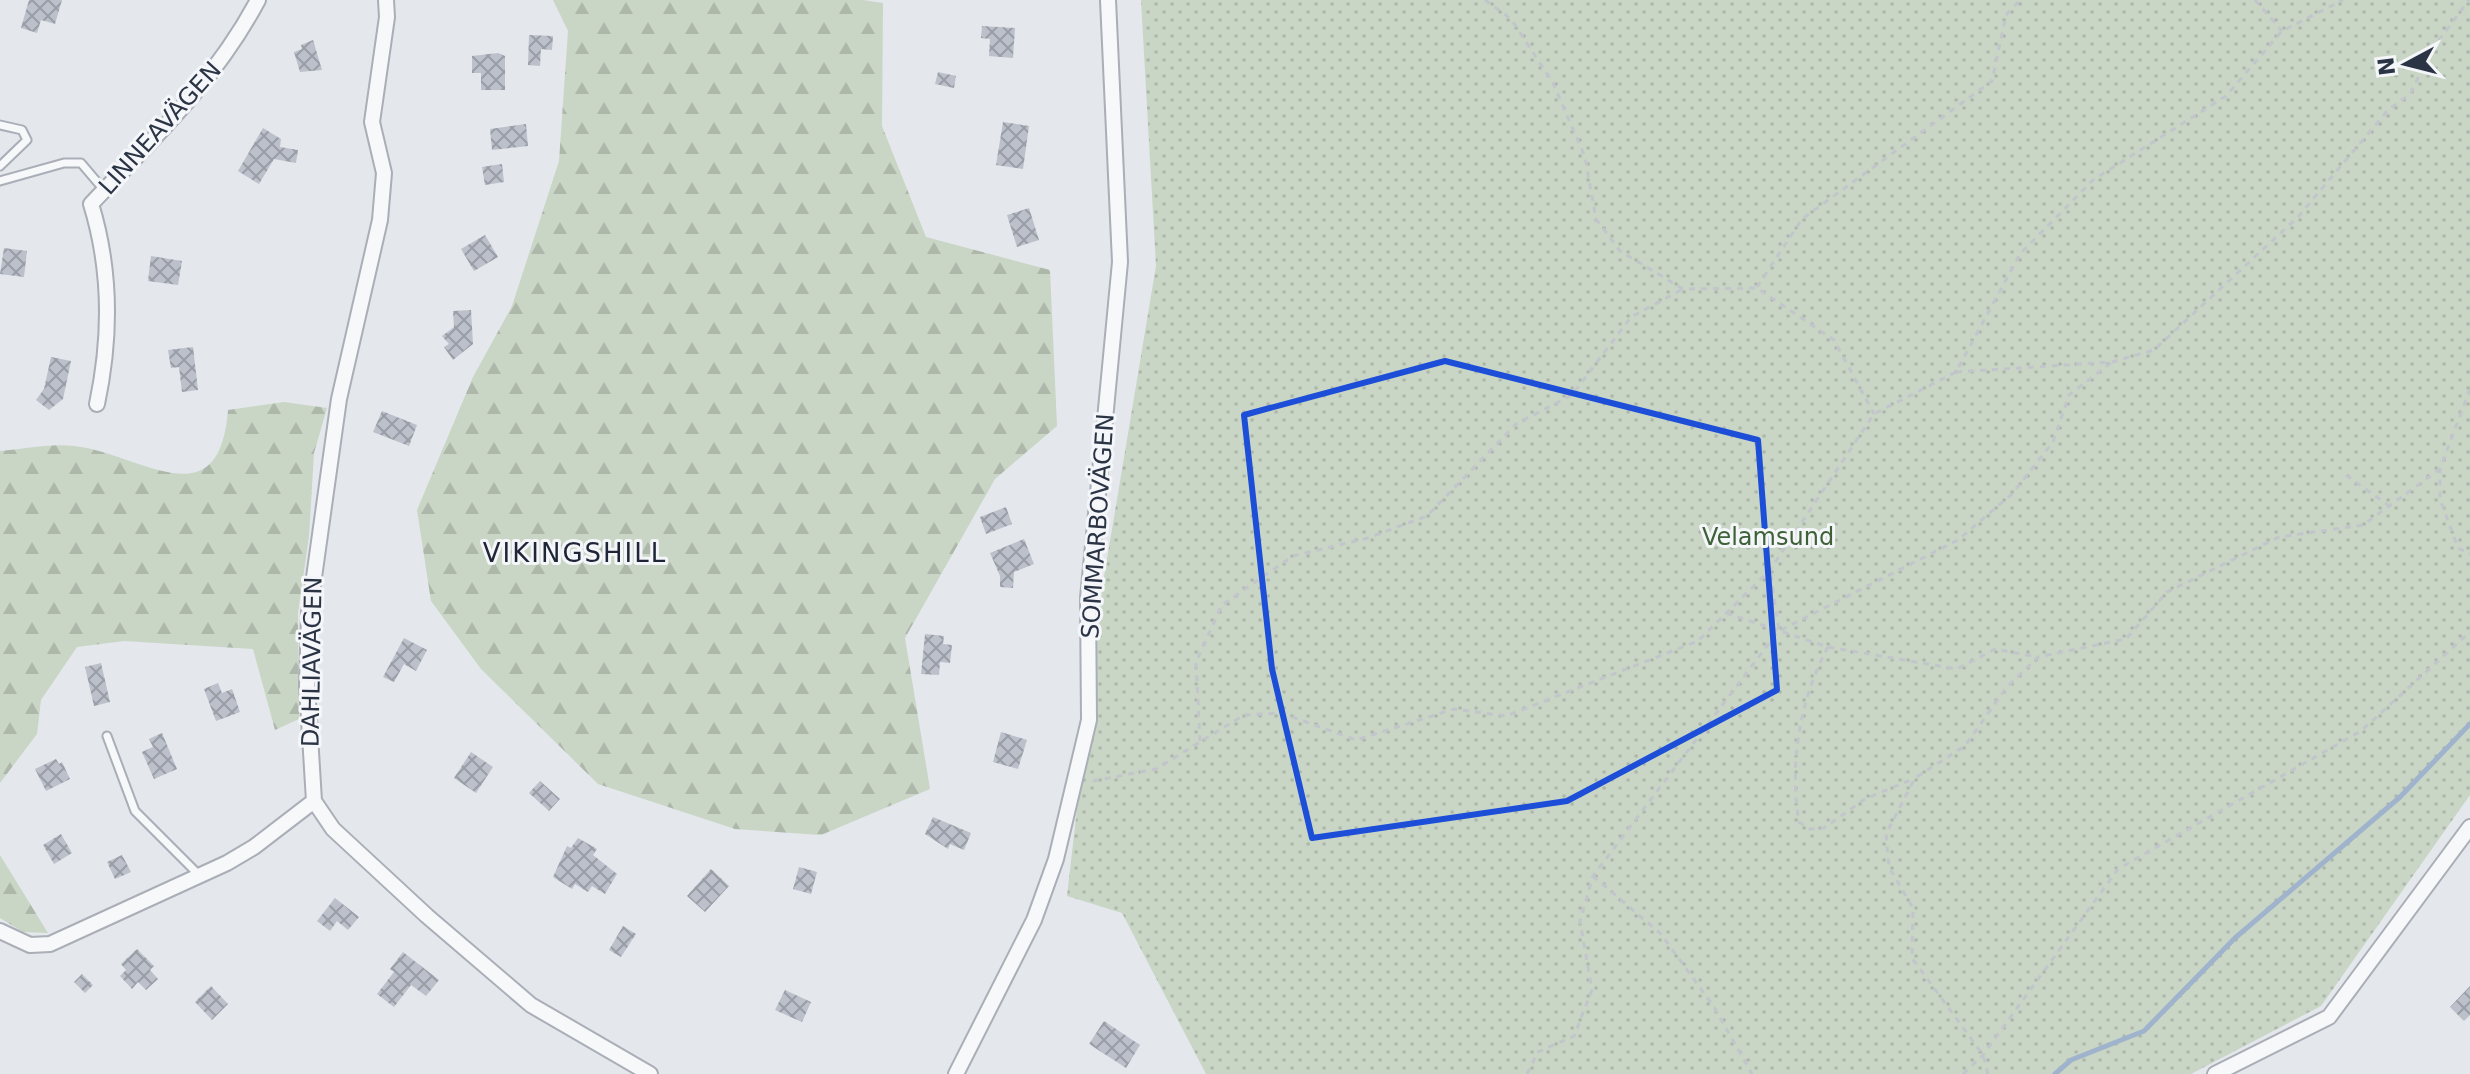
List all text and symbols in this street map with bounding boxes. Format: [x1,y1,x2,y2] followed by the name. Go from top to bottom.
[2366,24,2446,104] north arrow
[92,55,227,200] street label: LINNEAVÄGEN
[2373,56,2400,77] text: N
[1075,412,1120,640] street label: SOMMARBOVÄGEN
[1702,523,1834,551] park label: Velamsund
[483,538,667,568] district label: VIKINGSHILL
[296,577,327,747] street label: DAHLIAVÄGEN

